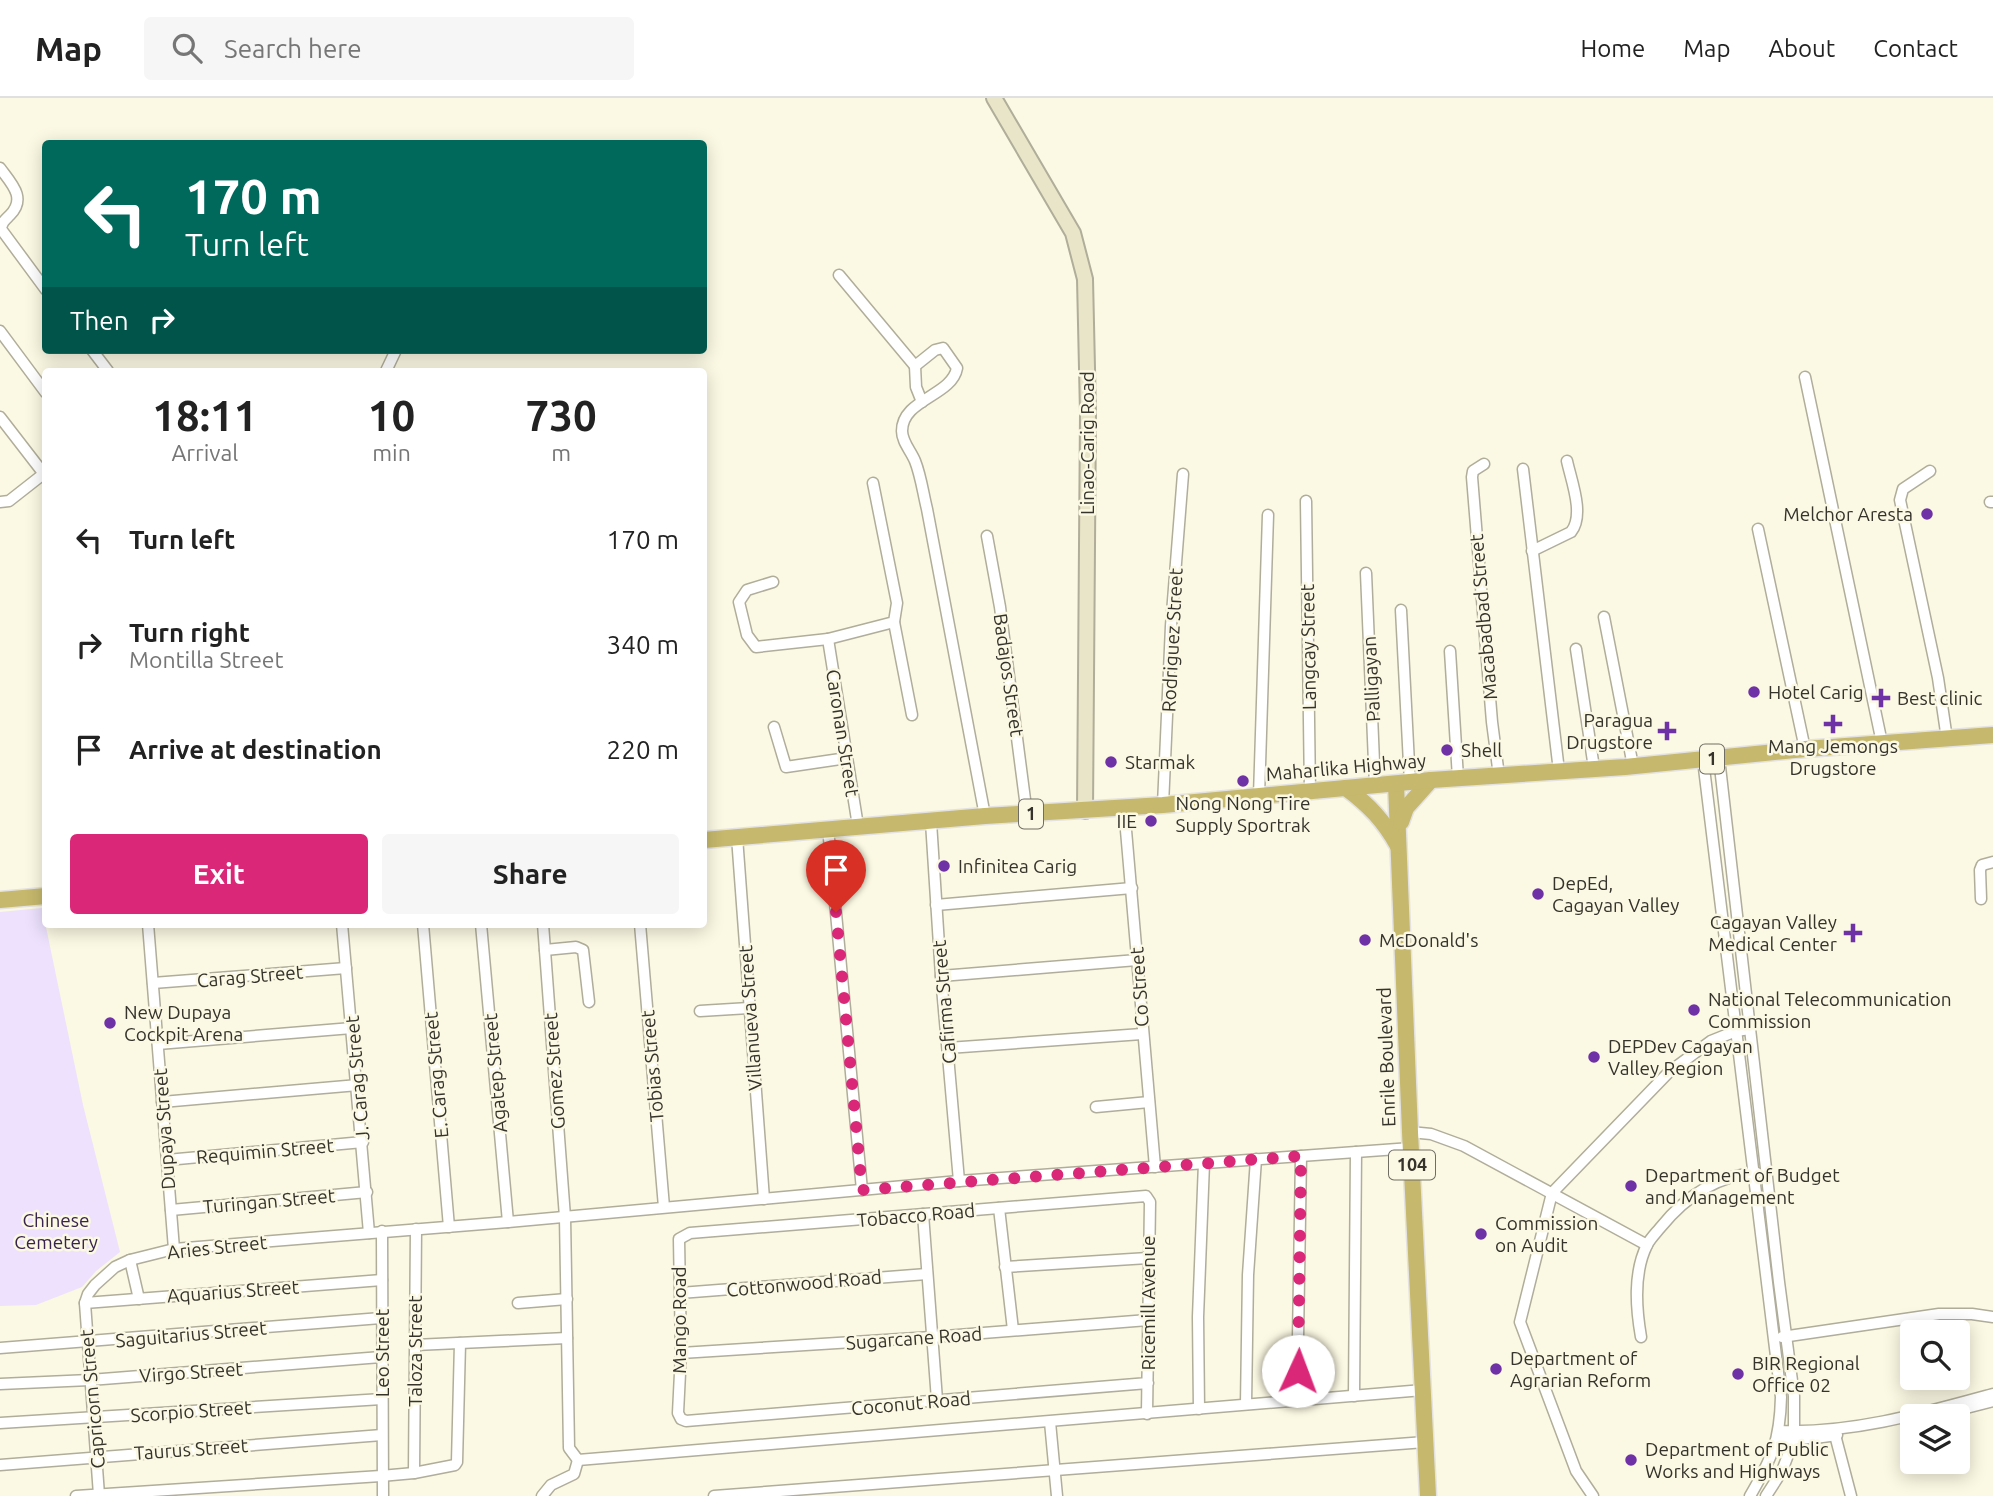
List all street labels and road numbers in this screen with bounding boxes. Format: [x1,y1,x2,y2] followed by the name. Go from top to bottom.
[1076,371,1098,515] street label: Linao-Carig Road
[1465,533,1501,701] street label: Macabadbad Street
[1157,567,1187,713] street label: Rodriguez Street
[1296,583,1320,710] street label: Langcay Street
[989,612,1029,738] street label: Badajos Street
[1358,635,1384,723] street label: Palligayan
[822,668,864,799] street label: Caronan Street
[1700,744,1724,774] road number: 1
[1265,749,1427,785] street label: Maharlika Highway
[1019,800,1043,828] road number: 1
[928,939,960,1065] street label: Cafirma Street
[734,944,766,1091] street label: Villanueva Street
[1125,946,1153,1028] street label: Co Street
[196,960,305,992] street label: Carag Street
[1373,987,1399,1127] street label: Enrile Boulevard
[636,1009,668,1123] street label: Tobias Street
[419,1010,452,1139] street label: E. Carag Street
[539,1011,569,1130] street label: Gomez Street
[479,1012,511,1133] street label: Agatep Street
[341,1014,373,1141] street label: J. Carag Street
[149,1067,179,1190] street label: Dupaya Street
[195,1134,335,1168] street label: Requimin Street
[1389,1150,1435,1180] road number: 104
[202,1184,336,1218] street label: Turingan Street
[856,1199,976,1231] street label: Tobacco Road
[166,1231,269,1263] street label: Aries Street
[1137,1235,1159,1371] street label: Ricemill Avenue
[725,1265,883,1301] street label: Cottonwood Road
[668,1266,690,1374] street label: Mango Road
[166,1275,300,1307] street label: Aquarius Street
[404,1295,426,1407] street label: Taloza Street
[371,1308,393,1397] street label: Leo Street
[115,1316,268,1352] street label: Saguitarius Street
[845,1322,983,1354] street label: Sugarcane Road
[75,1328,109,1470] street label: Capricorn Street
[138,1357,244,1387] street label: Virgo Street
[850,1387,972,1419] street label: Coconut Road
[130,1396,253,1426] street label: Scorpio Street
[133,1434,249,1464] street label: Taurus Street

